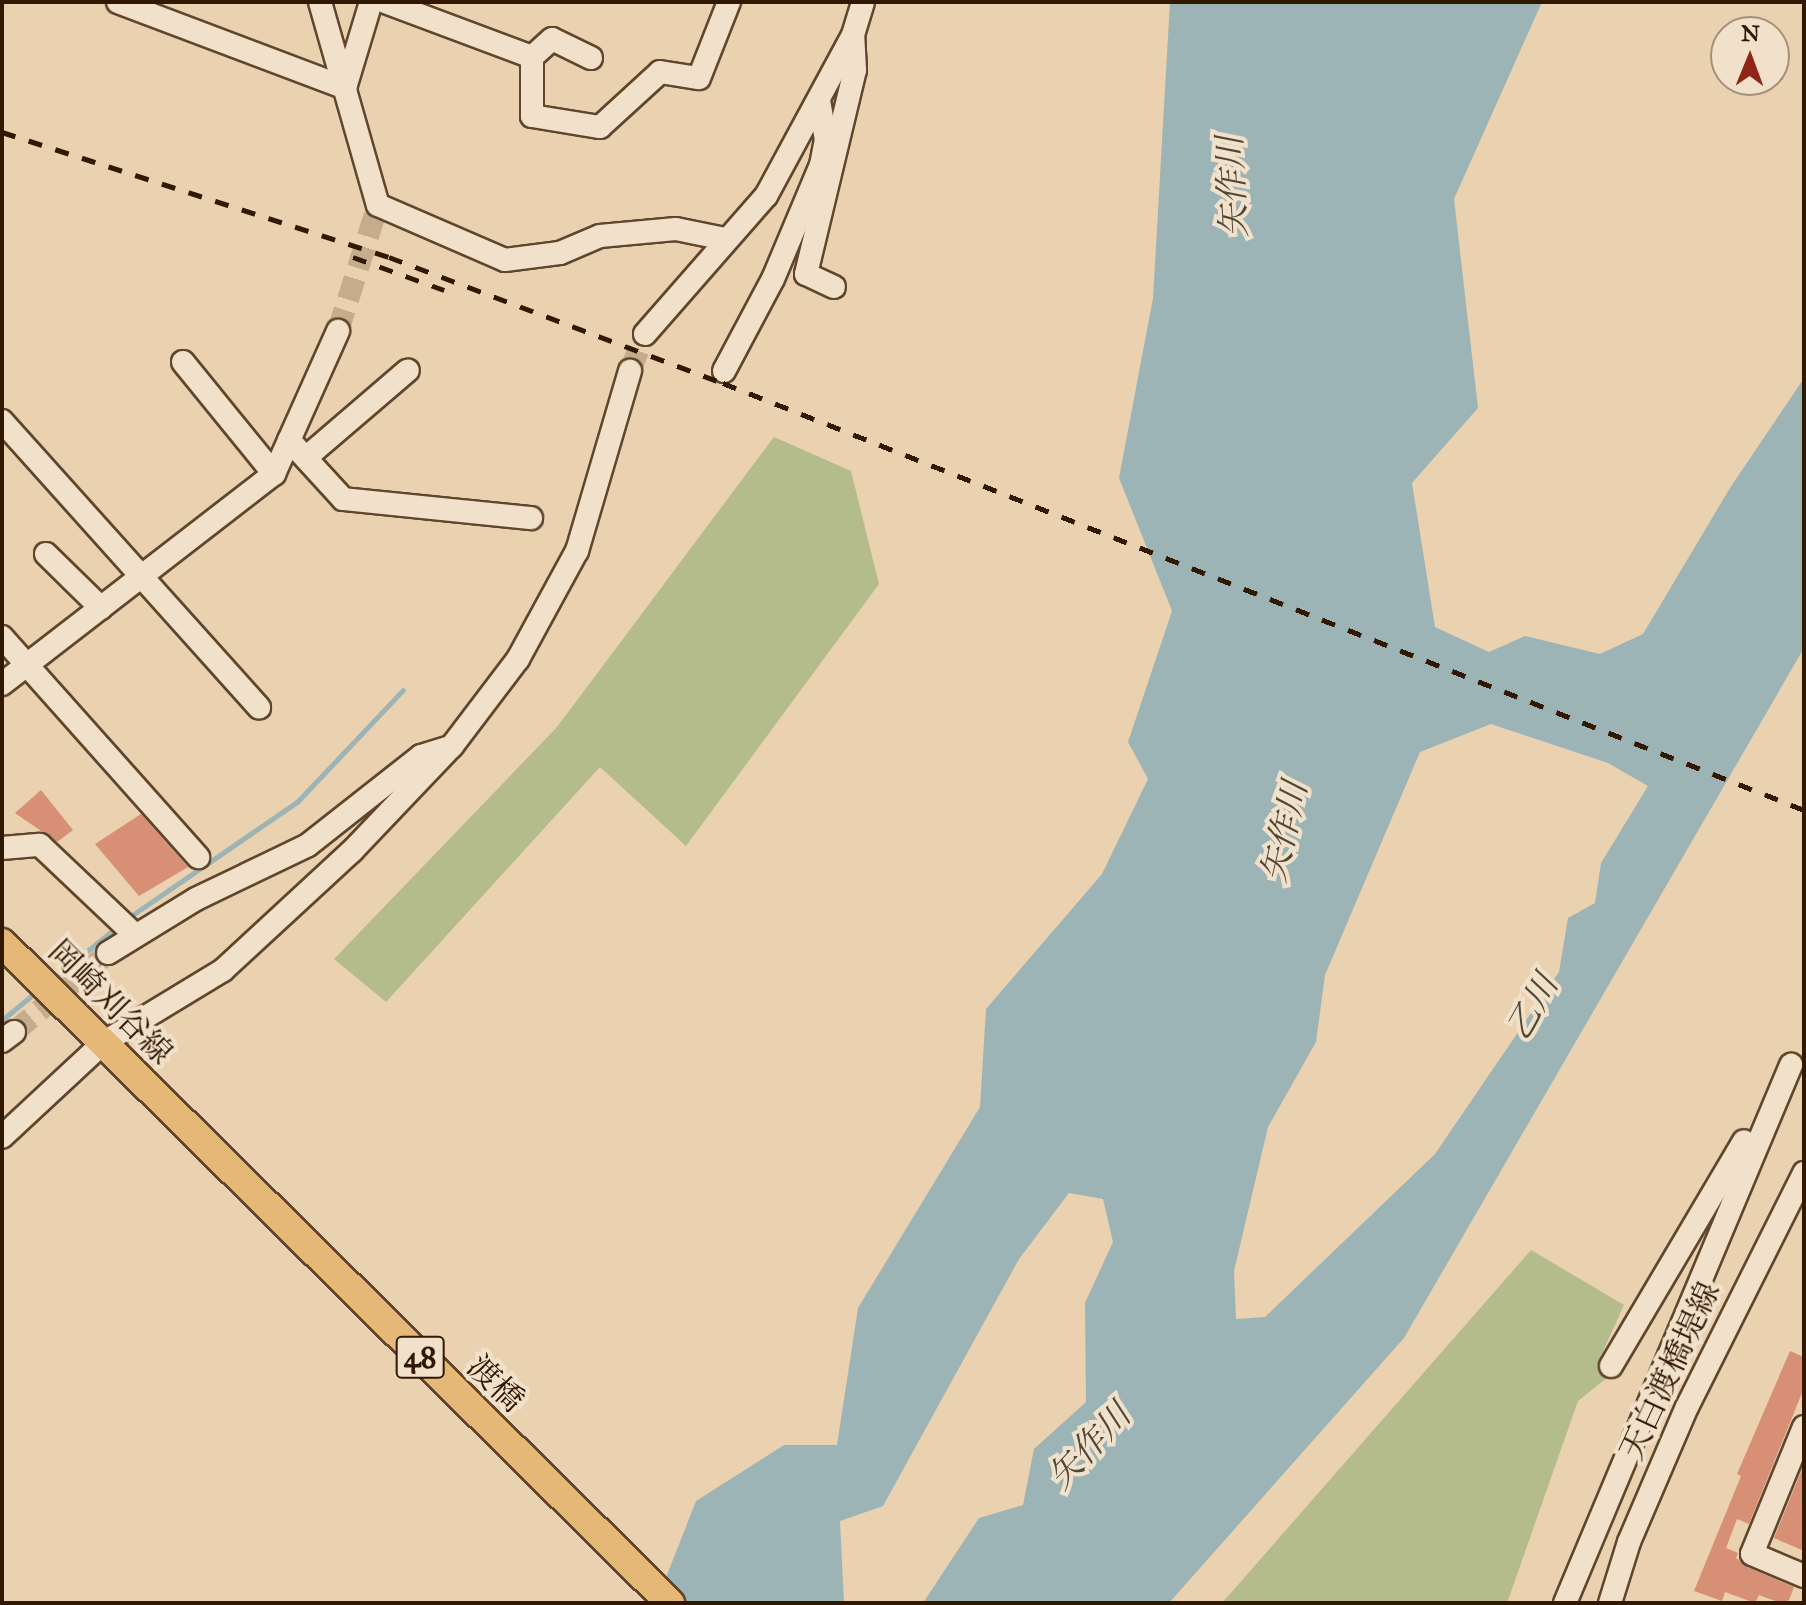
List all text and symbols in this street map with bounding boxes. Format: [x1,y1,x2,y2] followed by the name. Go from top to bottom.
[1710,16,1790,96] north arrow
[1741,20,1760,47] text: N
[1209,135,1255,239] water label: 矢作川
[1253,778,1315,886] water label: 矢作川
[40,933,180,1073] street label: 岡崎刈谷線
[1498,967,1566,1047] water label: 乙川
[1613,1276,1729,1466] street label: 天白渡橋堤線
[394,1331,446,1383] road number: 48
[459,1348,531,1420] street label: 渡橋
[1039,1395,1139,1497] water label: 矢作川

